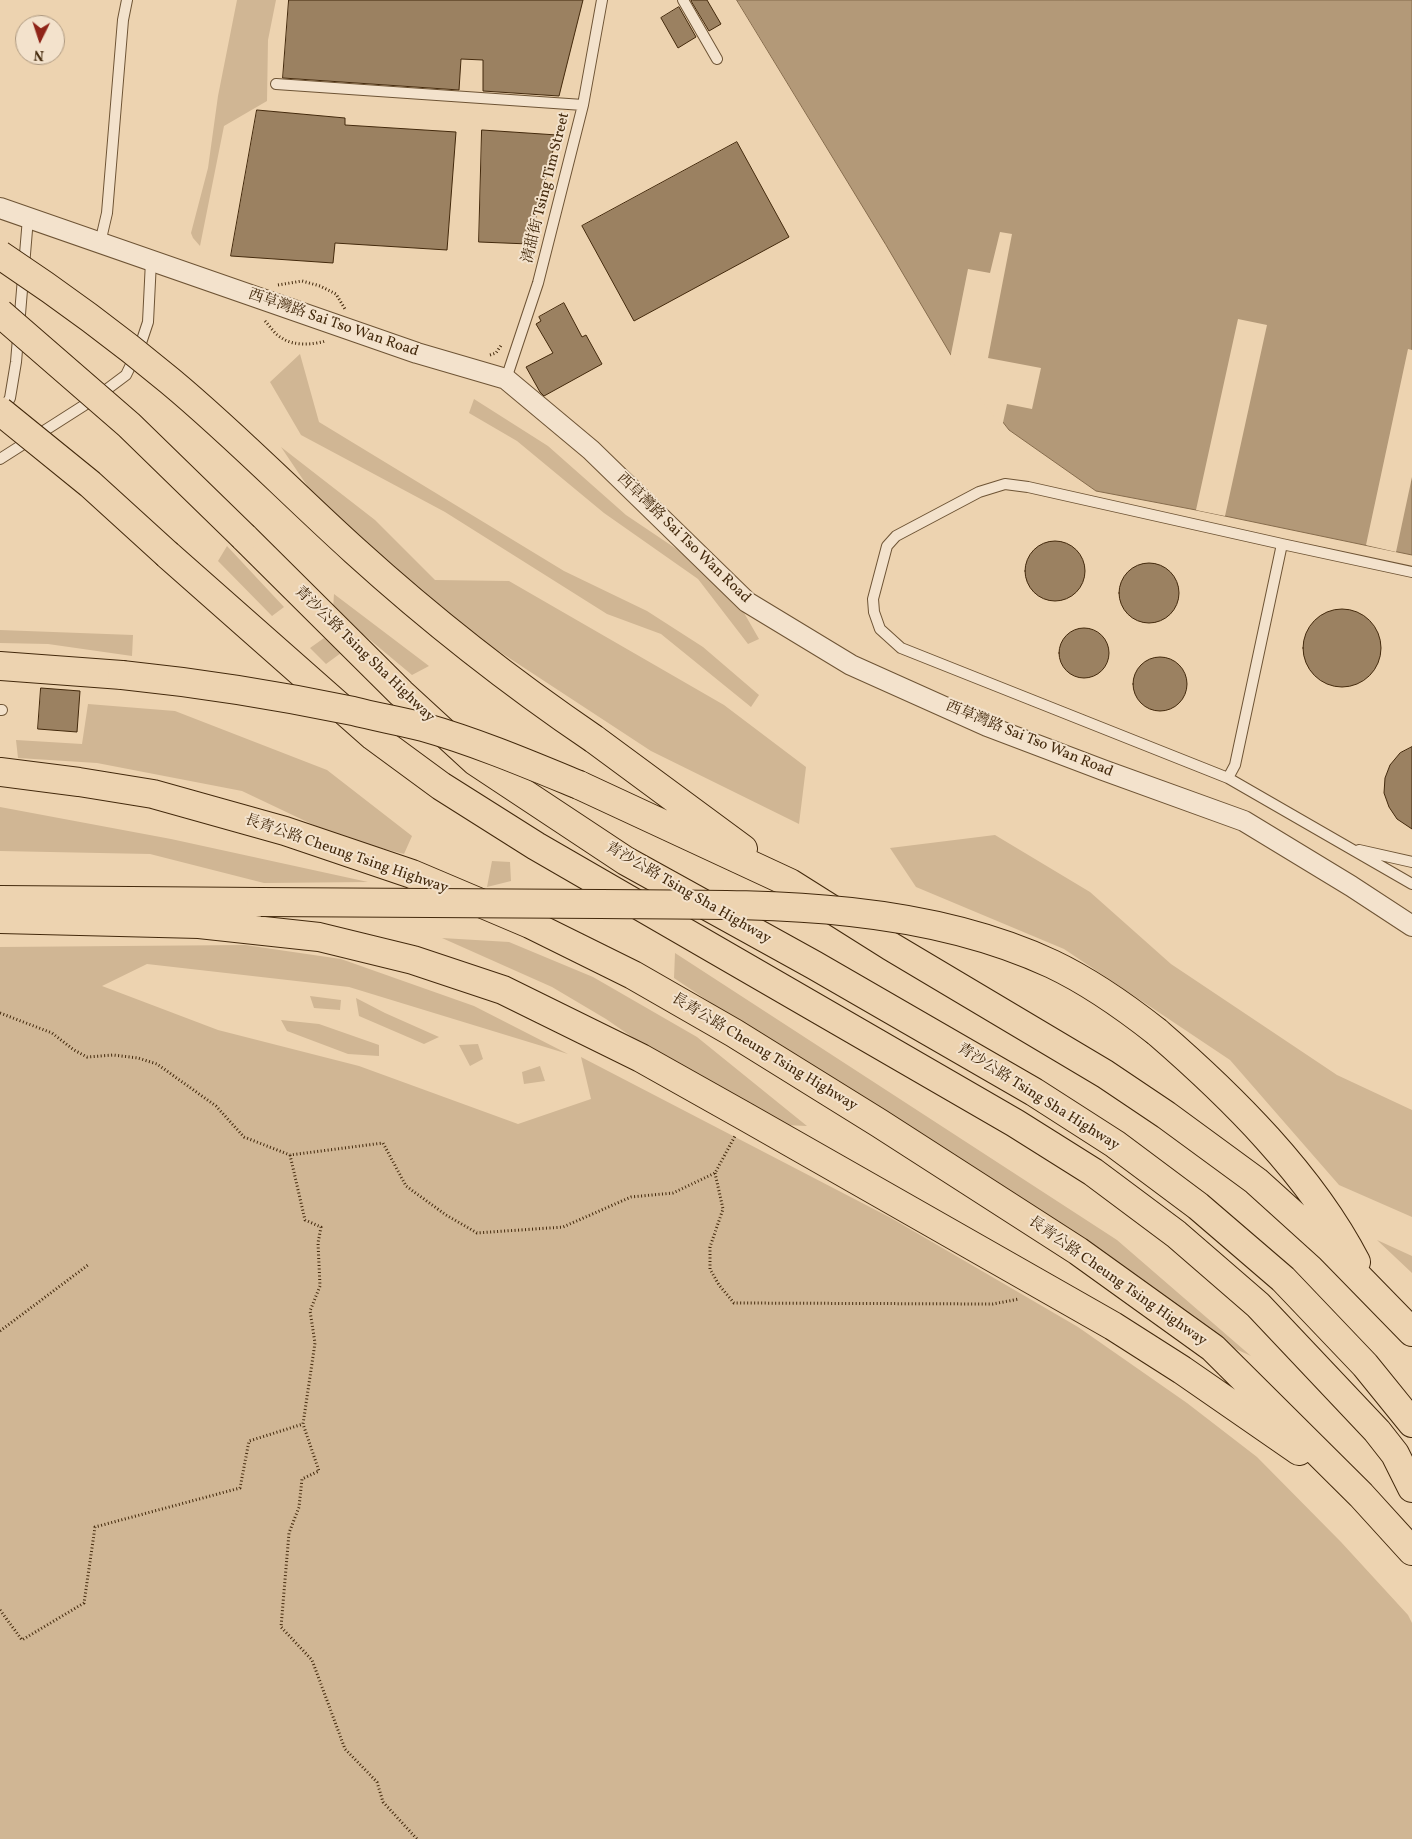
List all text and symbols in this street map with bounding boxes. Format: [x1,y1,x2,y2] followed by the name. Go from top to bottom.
[15,15,65,65] north arrow
[33,45,45,64] text: N
[520,111,574,265] street label: 清甜街 Tsing Tim Street
[245,286,421,362] street label: 西草灣路 Sai Tso Wan Road
[612,470,754,608] street label: 西草灣路 Sai Tso Wan Road
[290,583,438,727] street label: 青沙公路 Tsing Sha Highway
[943,698,1115,782] street label: 西草灣路 Sai Tso Wan Road
[242,812,450,898] street label: 長青公路 Cheung Tsing Highway
[602,839,774,949] street label: 青沙公路 Tsing Sha Highway
[668,990,860,1116] street label: 長青公路 Cheung Tsing Highway
[954,1041,1122,1155] street label: 青沙公路 Tsing Sha Highway
[1024,1213,1210,1351] street label: 長青公路 Cheung Tsing Highway

